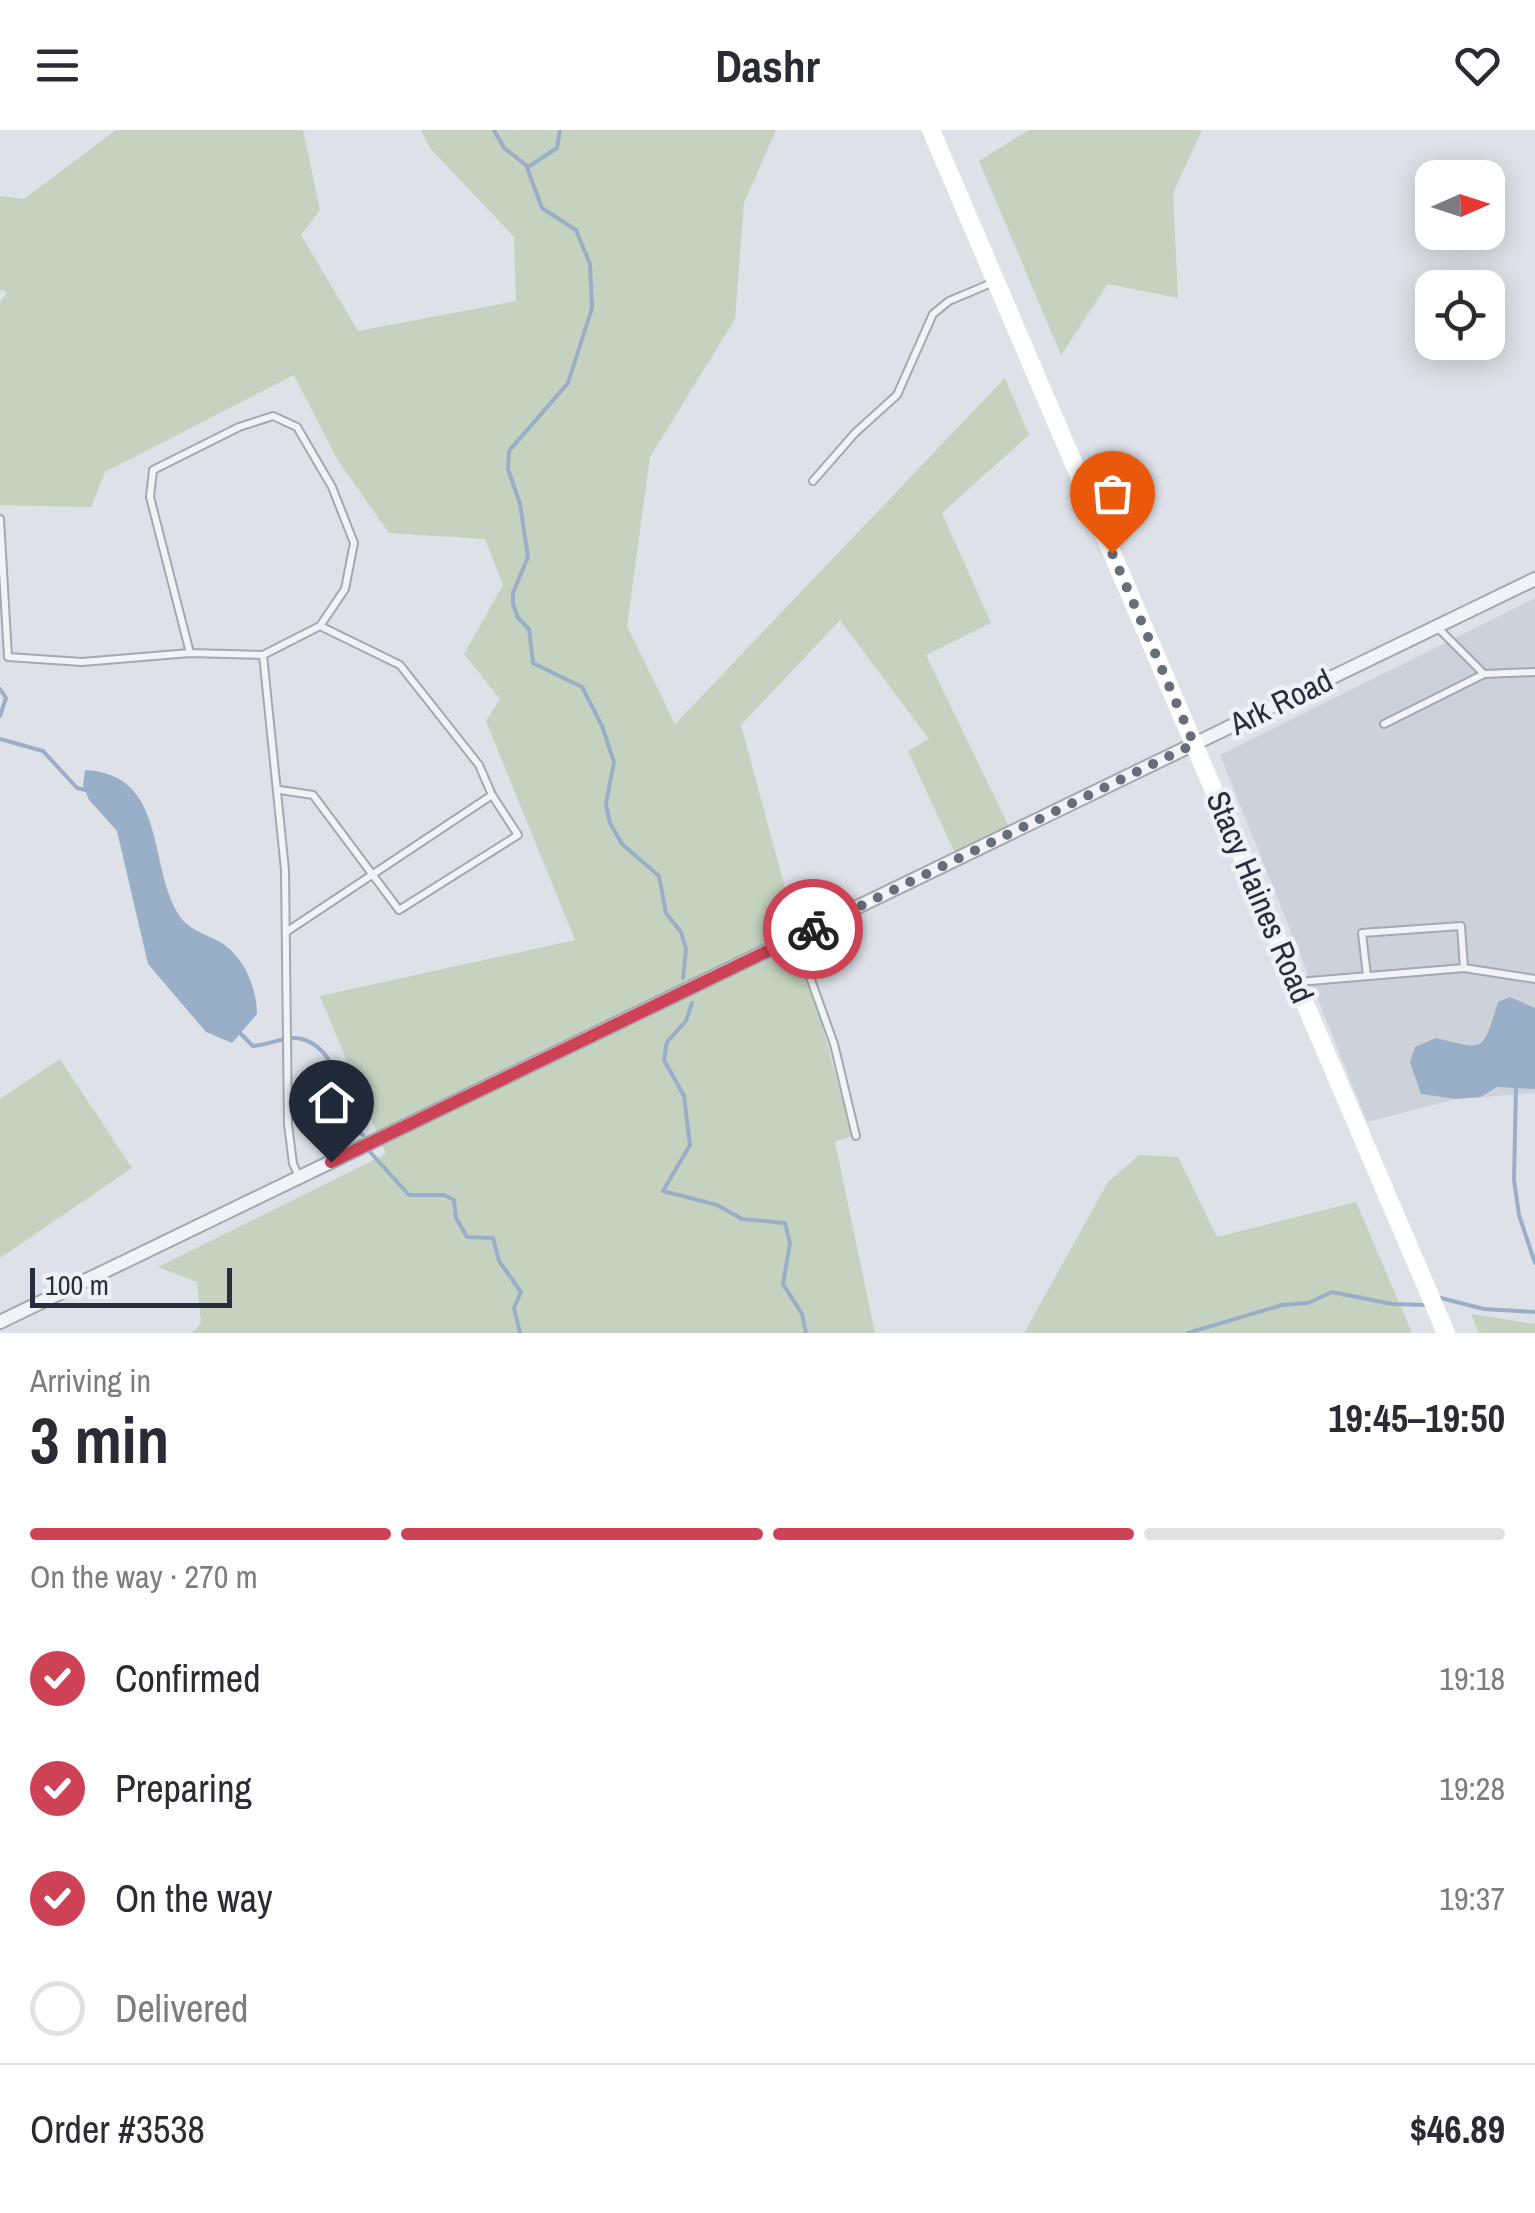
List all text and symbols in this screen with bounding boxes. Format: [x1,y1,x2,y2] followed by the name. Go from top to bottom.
[715,35,820,96] text: Dashr
[30,38,85,93] icon: menu
[1450,38,1505,93] icon: heart
[1415,160,1505,250] north arrow
[1415,160,1505,360] map controls
[1415,270,1505,360] button: locate
[1070,451,1155,554] pin
[1085,466,1140,521] icon: bag
[1221,658,1339,745] street label: Ark Road
[1196,784,1324,1009] street label: Stacy Haines Road
[763,879,863,979] courier
[786,902,841,957] icon: bike
[289,1060,374,1163] pin
[304,1075,359,1130] icon: home
[30,1263,232,1308] scale bar
[45,1266,109,1304] text: 100 m
[30,1359,151,1402] text: Arriving in
[1328,1393,1505,1444] text: 19:45–19:50
[30,1396,169,1483] text: 3 min
[30,1555,258,1598] text: On the way · 270 m
[30,1651,85,1706] icon: check
[115,1653,260,1704] text: Confirmed
[1439,1657,1505,1700] text: 19:18
[30,1761,85,1816] icon: check
[115,1763,252,1814] text: Preparing
[1439,1767,1505,1810] text: 19:28
[30,1871,85,1926] icon: check
[115,1873,273,1924] text: On the way
[1439,1877,1505,1920] text: 19:37
[115,1983,248,2034] text: Delivered
[30,2104,205,2155] text: Order #3538
[1410,2104,1505,2155] text: $46.89

